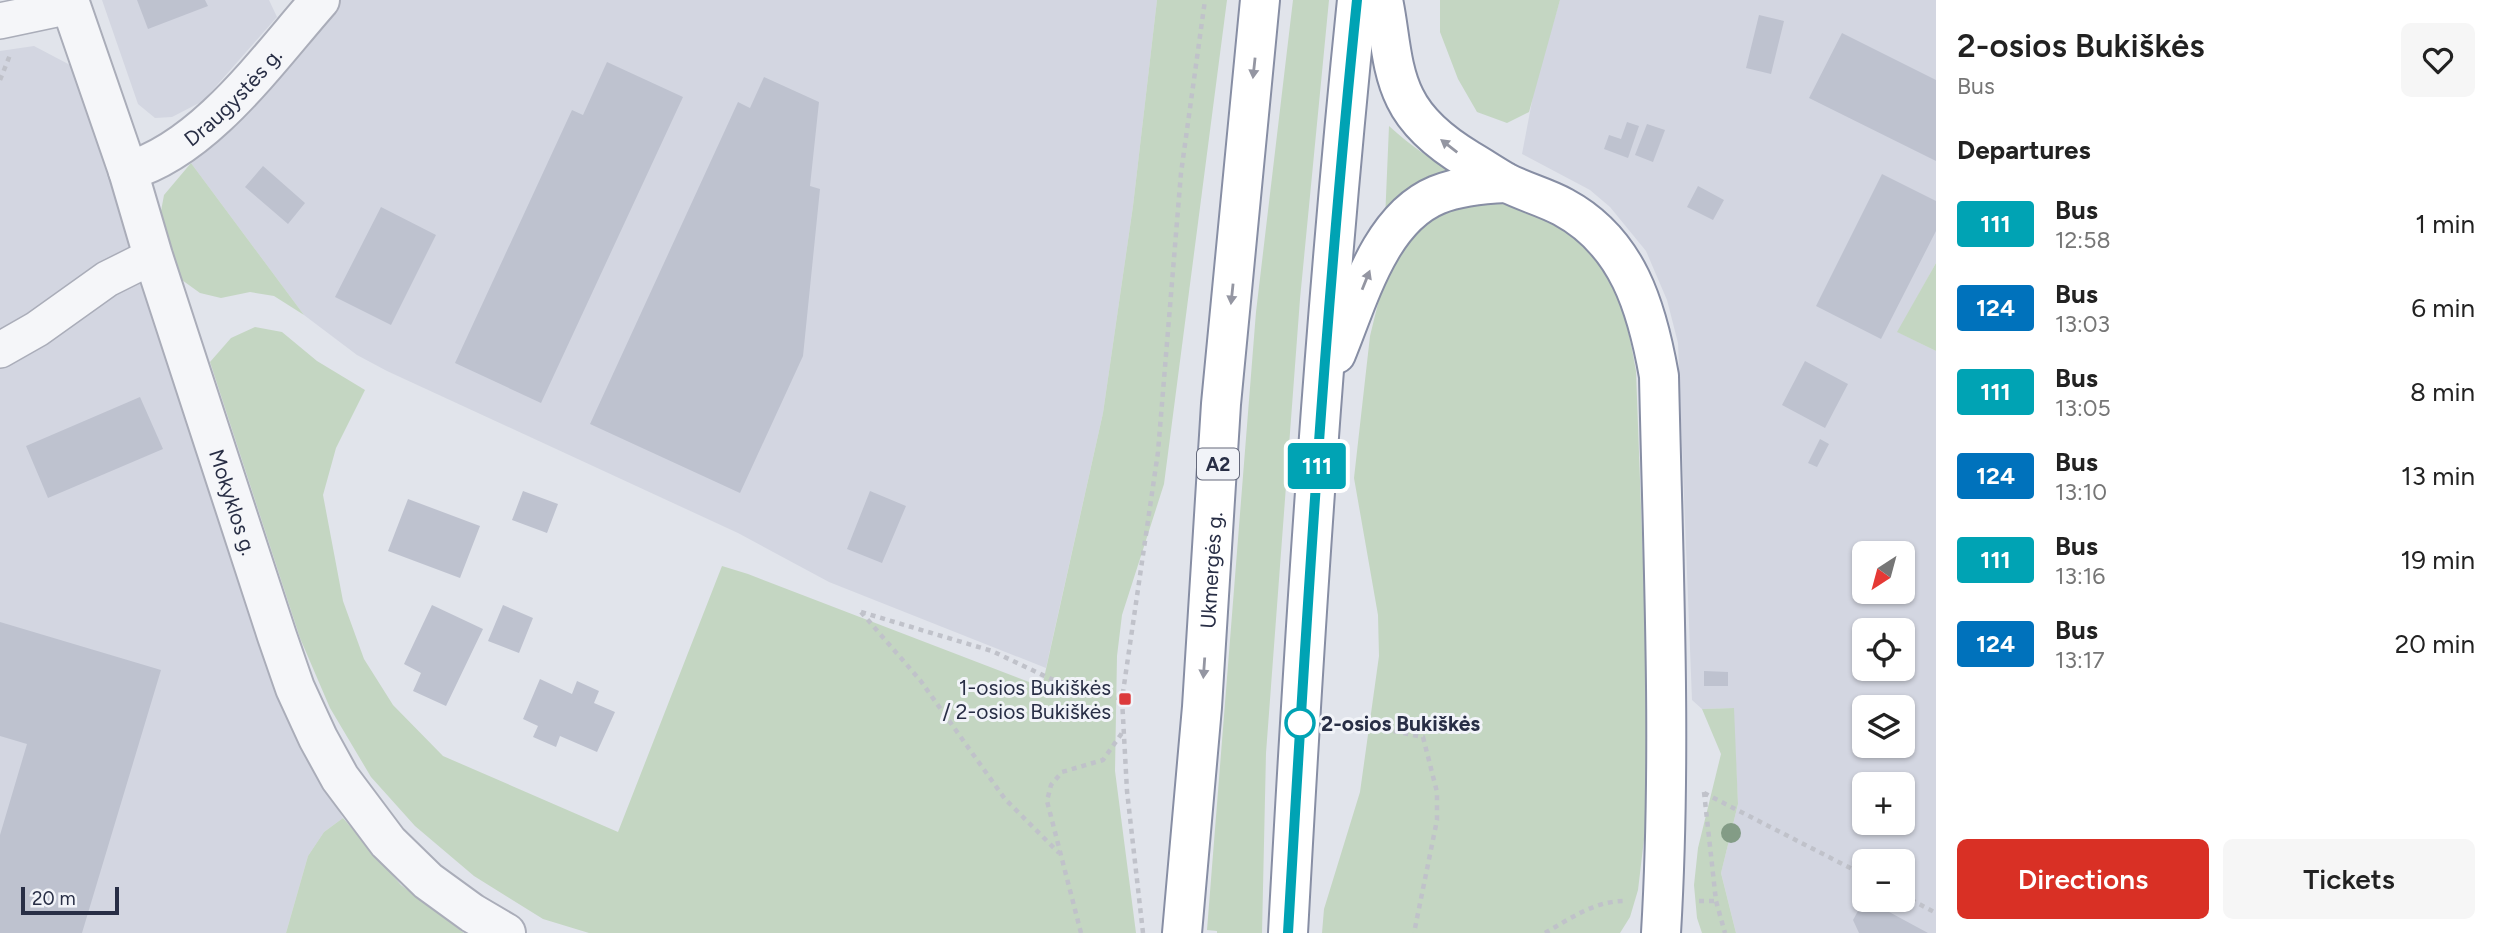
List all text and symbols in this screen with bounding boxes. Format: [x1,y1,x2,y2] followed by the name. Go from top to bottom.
[2401,23,2475,97] button: heart
[1957,26,2205,65] text: 2-osios Bukiškės
[179,43,287,151] street label: Draugystės g.
[1248,57,1259,79] one-way arrow
[1957,72,1995,100] text: Bus
[1957,134,2091,166] text: Departures
[1440,138,1458,153] one-way arrow
[2055,194,2098,226] text: Bus
[2415,208,2475,240] text: 1 min
[1980,209,2011,238] text: 111
[2055,226,2111,254] text: 12:58
[1361,269,1372,290] one-way arrow
[2055,278,2098,310] text: Bus
[1226,284,1237,306] one-way arrow
[2411,292,2475,324] text: 6 min
[1976,293,2015,322] text: 124
[2055,310,2110,338] text: 13:03
[2055,362,2098,394] text: Bus
[2410,376,2475,408] text: 8 min
[1980,377,2011,406] text: 111
[2055,394,2111,422] text: 13:05
[1277,443,1357,489] line badge: 111
[204,446,262,558] street label: Mokyklos g.
[2055,446,2098,478] text: Bus
[1197,449,1239,480] road number: A2
[1302,451,1332,480] text: 111
[2401,460,2475,492] text: 13 min
[1976,461,2015,490] text: 124
[2055,478,2107,506] text: 13:10
[1194,511,1227,629] street label: Ukmergės g.
[2055,530,2098,562] text: Bus
[1852,541,1914,604] north arrow
[1852,541,1915,912] map controls
[2400,544,2475,576] text: 19 min
[1980,545,2011,574] text: 111
[2055,562,2105,590] text: 13:16
[2055,614,2098,646] text: Bus
[1852,618,1915,681] button: locate
[2395,628,2475,660] text: 20 min
[1976,629,2015,658] text: 124
[2055,646,2105,674] text: 13:17
[1199,657,1210,679] one-way arrow
[942,675,1111,724] place label: 1-osios Bukiškės / 2-osios Bukiškės
[1117,691,1133,707] marker: 1-osios Bukiškės / 2-osios Bukiškės
[1852,695,1915,758] button: layers
[1285,708,1315,738] marker: 2-osios Bukiškės
[1321,711,1480,736] place label: 2-osios Bukiškės
[1852,772,1915,835] button: +
[1957,839,2209,919] button: Directions
[2223,839,2475,919] button: Tickets
[1852,849,1915,912] button: −
[21,884,119,916] scale bar
[32,887,76,910] text: 20 m

